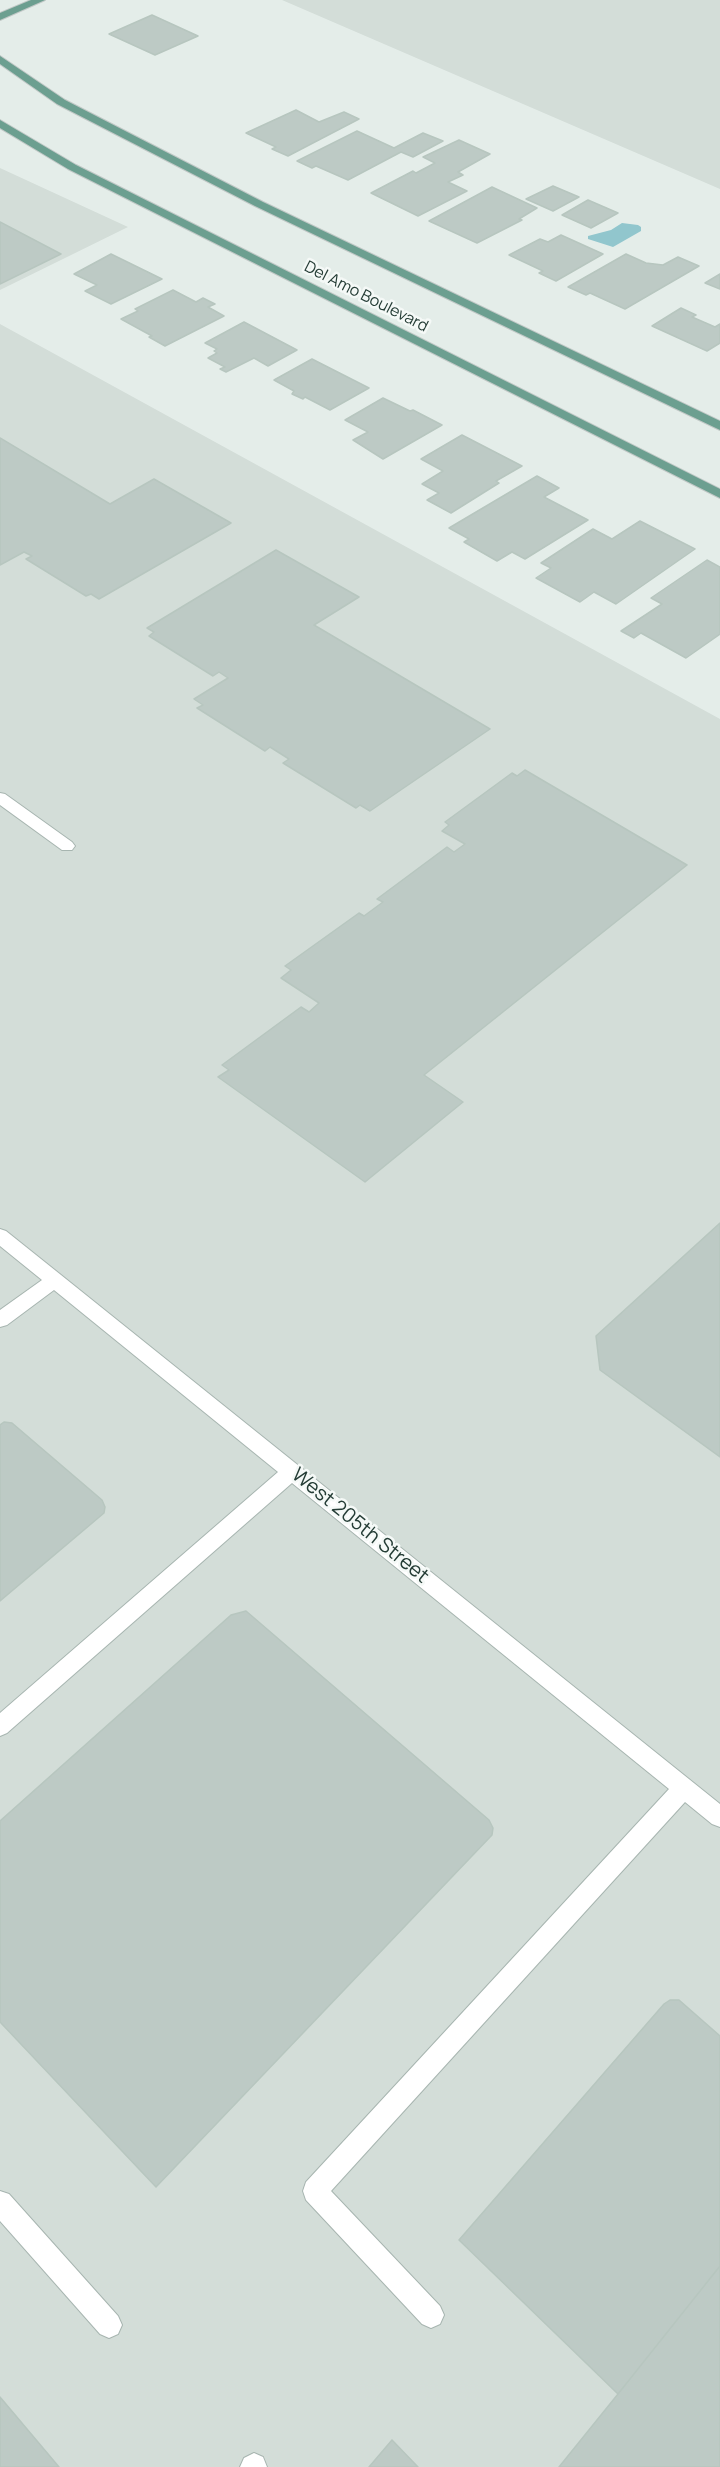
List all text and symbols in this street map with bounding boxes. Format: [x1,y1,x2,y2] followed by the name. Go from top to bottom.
[301,257,431,337] street label: Del Amo Boulevard
[287,1463,433,1589] street label: West 205th Street

